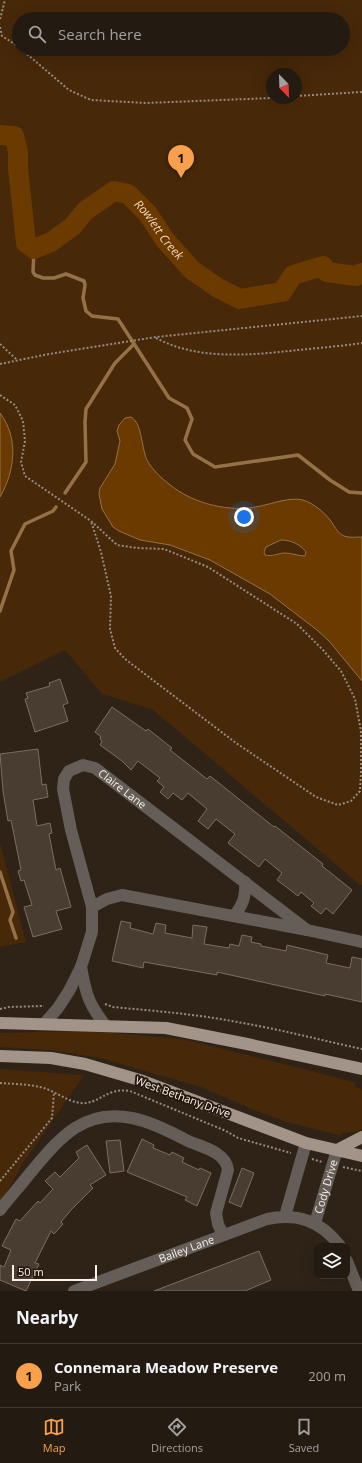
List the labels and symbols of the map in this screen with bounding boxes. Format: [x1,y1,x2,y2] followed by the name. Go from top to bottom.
[266,68,302,104] north arrow
[168,145,194,178] pin: 1
[131,196,189,264] water label: Rowlett Creek
[234,507,254,527] your location
[95,765,150,812] street label: Claire Lane
[133,1072,233,1121] street label: West Bethany Drive
[310,1158,341,1215] street label: Cody Drive
[156,1231,216,1266] street label: Bailey Lane
[12,1263,97,1282] scale bar

